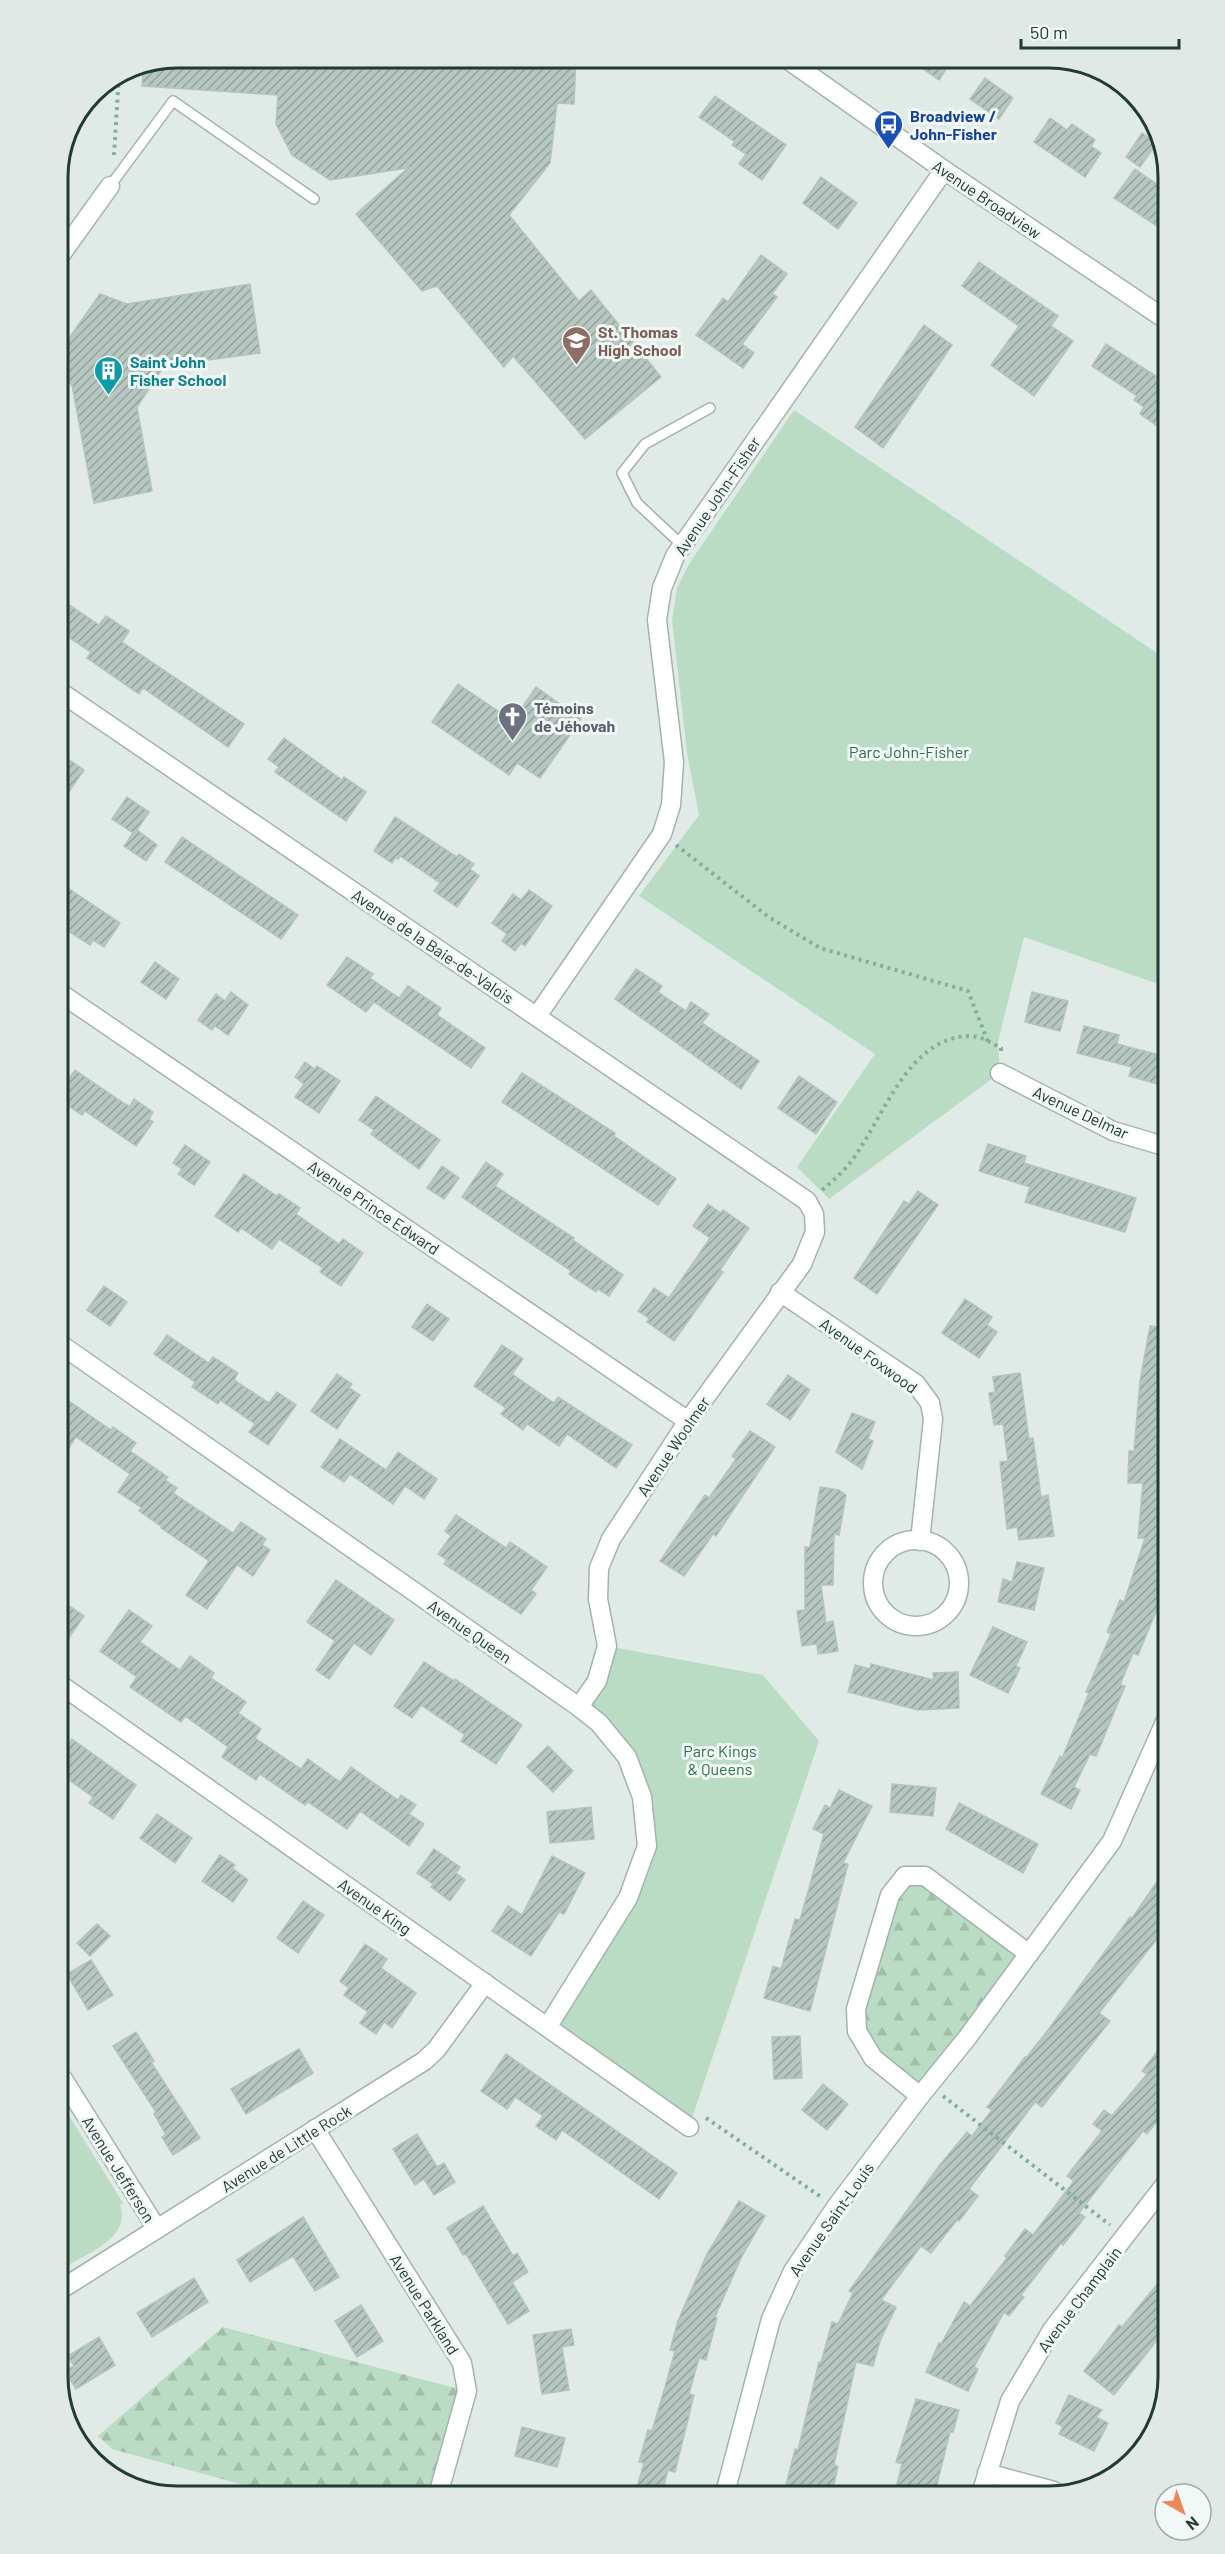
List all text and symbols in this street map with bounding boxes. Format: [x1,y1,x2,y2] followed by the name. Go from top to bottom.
[1021,12,1178,50] scale bar
[1030,21,1068,43] text: 50 m
[910,106,997,143] place label: Broadview / John-Fisher
[873,108,905,150] bus stop icon: Broadview / John-Fisher
[929,156,1045,243] street label: Avenue Broadview
[598,322,682,359] place label: St. Thomas High School
[561,324,593,366] school or university icon: St. Thomas High School
[130,352,226,389] place label: Saint John Fisher School
[93,354,125,396] building icon: Saint John Fisher School
[670,433,764,559] street label: Avenue John-Fisher
[534,698,615,735] place label: Témoins de Jéhovah
[497,700,529,742] church icon: Témoins de Jéhovah
[849,742,969,761] park label: Parc John-Fisher
[348,885,518,1007] street label: Avenue de la Baie-de-Valois
[1030,1082,1132,1143] street label: Avenue Delmar
[305,1156,443,1258] street label: Avenue Prince Edward
[816,1313,922,1397] street label: Avenue Foxwood
[633,1392,713,1499] street label: Avenue Woolmer
[425,1595,515,1667] street label: Avenue Queen
[683,1741,757,1778] park label: Parc Kings & Queens
[335,1874,415,1938] street label: Avenue King
[218,2100,354,2196] street label: Avenue de Little Rock
[79,2112,159,2226] street label: Avenue Jefferson
[785,2159,877,2279] street label: Avenue Saint-Louis
[1033,2242,1125,2356] street label: Avenue Champlain
[387,2250,463,2358] street label: Avenue Parkland
[1153,2482,1213,2542] north arrow
[1183,2513,1203,2535] text: N

